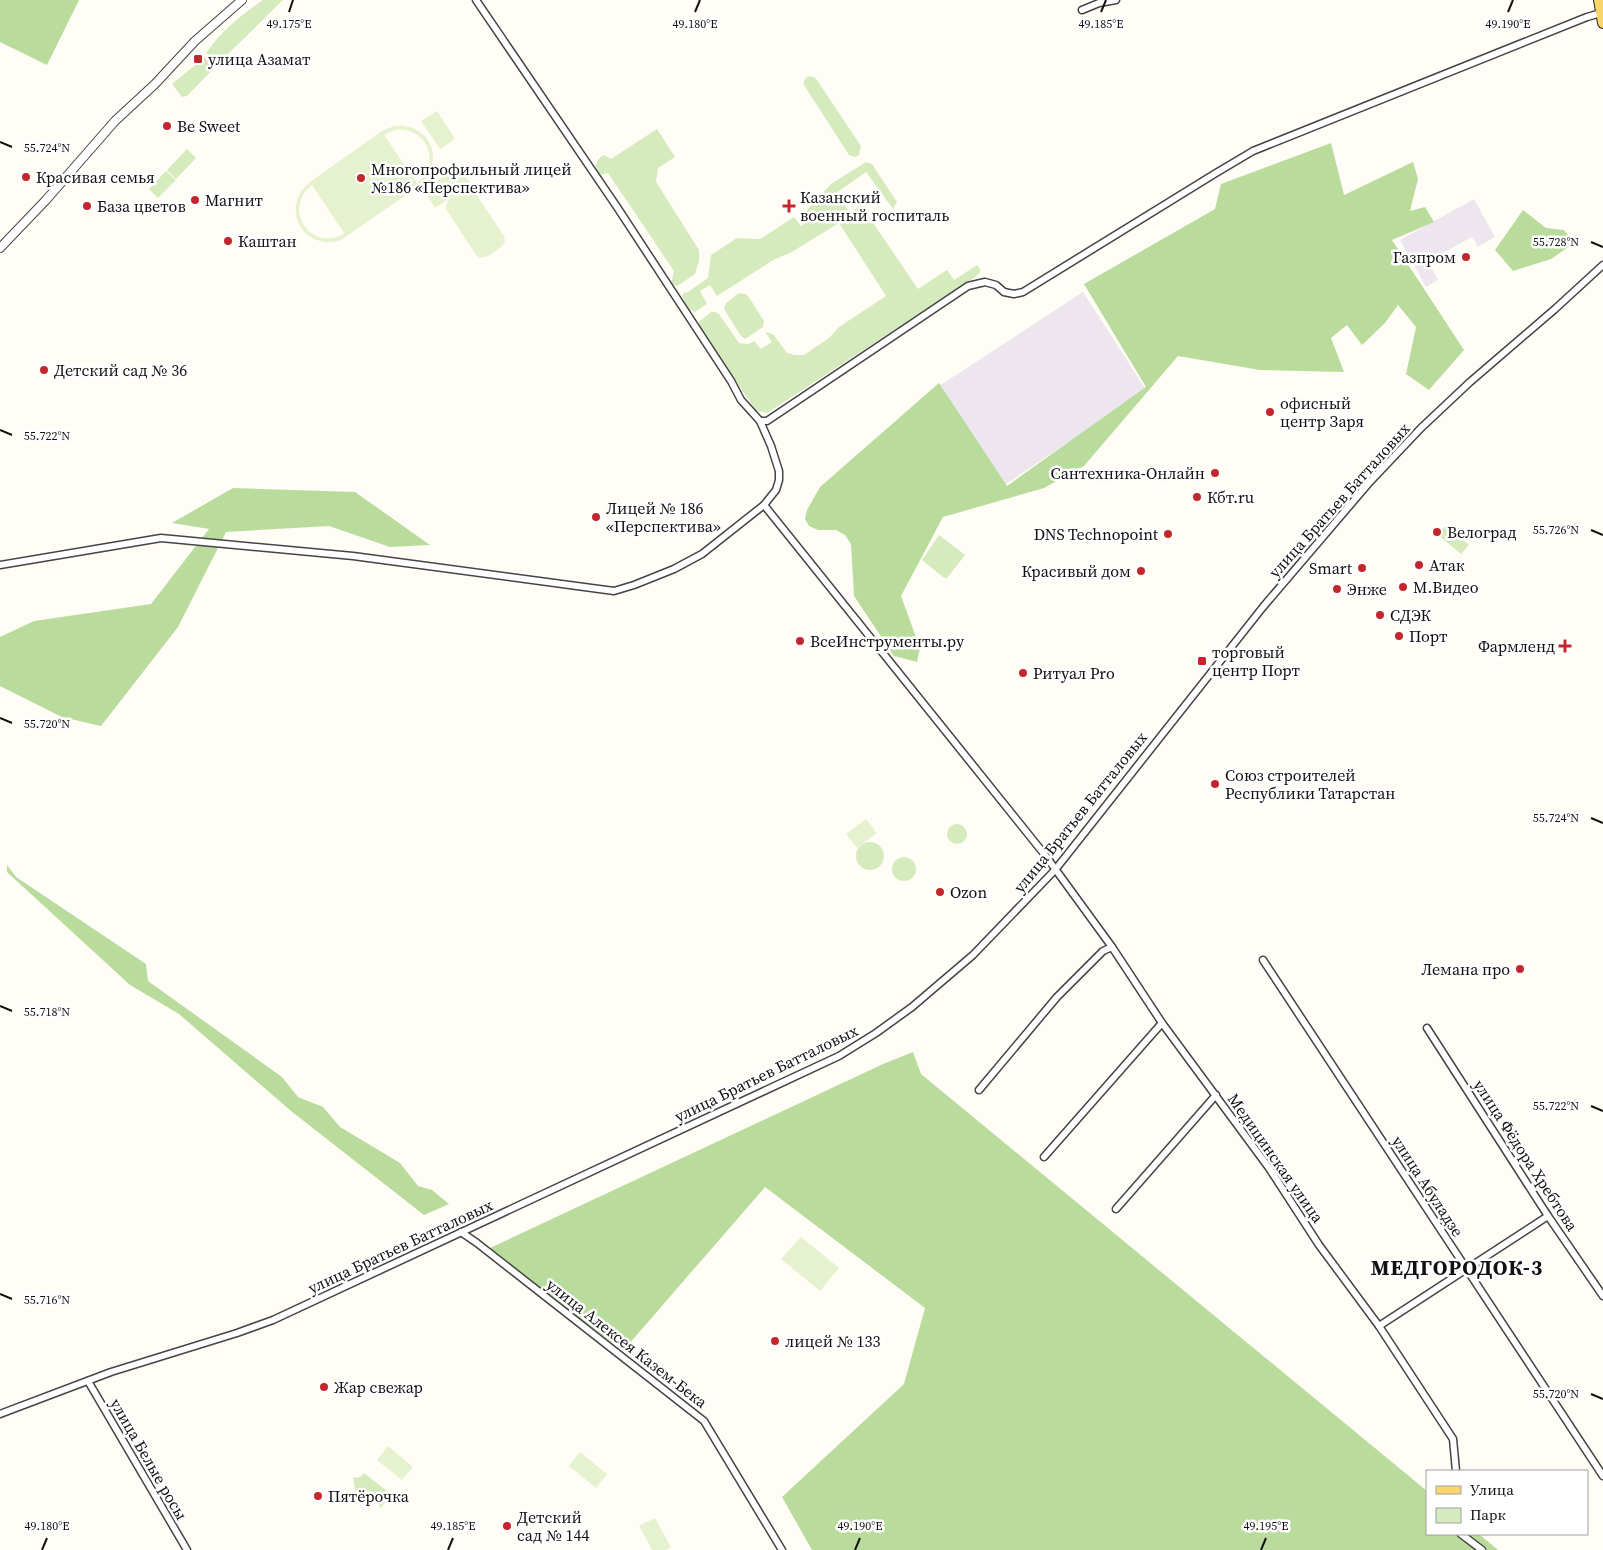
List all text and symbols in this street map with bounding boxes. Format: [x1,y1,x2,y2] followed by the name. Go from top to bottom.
[267,16,311,32] text: 49.175°E
[673,16,717,32] text: 49.180°E
[1079,16,1123,32] text: 49.185°E
[1486,16,1530,32] text: 49.190°E
[208,48,311,70] place label: улица Азамат
[192,53,204,65] marker: улица Азамат
[177,115,241,137] place label: Be Sweet
[161,120,173,132] marker: Be Sweet
[24,140,70,156] text: 55.724°N
[371,158,571,198] place label: Многопрофильный лицей №186 «Перспектива»
[36,166,155,188] place label: Красивая семья
[20,171,32,183] marker: Красивая семья
[355,172,367,184] marker: Многопрофильный лицей №186 «Перспектива»
[800,186,949,226] place label: Казанский военный госпиталь
[205,189,264,211] place label: Магнит
[189,194,201,206] marker: Магнит
[97,195,186,217] place label: База цветов
[782,199,796,213] marker: Казанский военный госпиталь
[81,200,93,212] marker: База цветов
[238,230,297,252] place label: Каштан
[1533,234,1579,250] text: 55.728°N
[222,235,234,247] marker: Каштан
[1393,246,1456,268] place label: Газпром
[1460,251,1472,263] marker: Газпром
[54,359,187,381] place label: Детский сад № 36
[38,364,50,376] marker: Детский сад № 36
[1280,392,1364,432] place label: офисный центр Заря
[1264,406,1276,418] marker: офисный центр Заря
[1263,417,1415,582] street label: улица Братьев Батталовых
[24,428,70,444] text: 55.722°N
[1051,462,1205,484] place label: Сантехника-Онлайн
[1209,467,1221,479] marker: Сантехника-Онлайн
[1207,486,1254,508] place label: Кбт.ru
[1191,491,1203,503] marker: Кбт.ru
[606,497,721,537] place label: Лицей № 186 «Перспектива»
[590,511,602,523] marker: Лицей № 186 «Перспектива»
[1447,521,1516,543] place label: Велоград
[1533,522,1579,538] text: 55.726°N
[1034,523,1159,545] place label: DNS Technopoint
[1431,526,1443,538] marker: Велоград
[1162,528,1174,540] marker: DNS Technopoint
[1429,554,1465,576] place label: Атак
[1309,557,1353,579] place label: Smart
[1413,559,1425,571] marker: Атак
[1021,560,1131,582] place label: Красивый дом
[1356,562,1368,574] marker: Smart
[1135,565,1147,577] marker: Красивый дом
[1413,576,1479,598] place label: М.Видео
[1347,578,1387,600] place label: Энже
[1397,581,1409,593] marker: М.Видео
[1331,583,1343,595] marker: Энже
[1390,604,1432,626] place label: СДЭК
[1374,609,1386,621] marker: СДЭК
[1409,625,1448,647] place label: Порт
[810,630,965,652] place label: ВсеИнструменты.ру
[1393,630,1405,642] marker: Порт
[794,635,806,647] marker: ВсеИнструменты.ру
[1478,635,1555,657] place label: Фармленд
[1559,640,1571,652] marker: Фармленд
[1212,641,1301,681] place label: торговый центр Порт
[1196,655,1208,667] marker: торговый центр Порт
[1033,662,1115,684] place label: Ритуал Pro
[1017,667,1029,679] marker: Ритуал Pro
[24,716,70,732] text: 55.720°N
[1008,726,1152,897] street label: улица Братьев Батталовых
[1225,764,1395,804] place label: Союз строителей Республики Татарстан
[1209,778,1221,790] marker: Союз строителей Республики Татарстан
[1533,810,1579,826] text: 55.724°N
[950,881,987,903] place label: Ozon
[934,886,946,898] marker: Ozon
[1421,958,1510,980] place label: Лемана про
[1514,963,1526,975] marker: Лемана про
[24,1004,70,1020] text: 55.718°N
[671,1019,862,1127] street label: улица Братьев Батталовых
[1469,1075,1584,1236] street label: улица Фёдора Хребтова
[1223,1089,1329,1228] street label: Медицинская улица
[1533,1098,1579,1114] text: 55.722°N
[1387,1131,1469,1241] street label: улица Абуладзе
[304,1193,497,1299] street label: улица Братьев Батталовых
[1371,1253,1543,1282] district label: МЕДГОРОДОК-3
[542,1273,713,1413] street label: улица Алексея Казем-Бека
[24,1292,70,1308] text: 55.716°N
[785,1330,881,1352] place label: лицей № 133
[769,1335,781,1347] marker: лицей № 133
[334,1376,423,1398] place label: Жар свежар
[318,1381,330,1393] marker: Жар свежар
[1533,1386,1579,1402] text: 55.720°N
[105,1394,193,1524] street label: улица Белые росы
[1426,1470,1588,1535] legend
[1470,1479,1514,1500] text: Улица
[328,1485,410,1507] place label: Пятёрочка
[312,1490,324,1502] marker: Пятёрочка
[1470,1504,1506,1525] text: Парк
[517,1506,590,1546] place label: Детский сад № 144
[25,1518,69,1534] text: 49.180°E
[431,1518,475,1534] text: 49.185°E
[838,1518,882,1534] text: 49.190°E
[1244,1518,1288,1534] text: 49.195°E
[501,1520,513,1532] marker: Детский сад № 144

